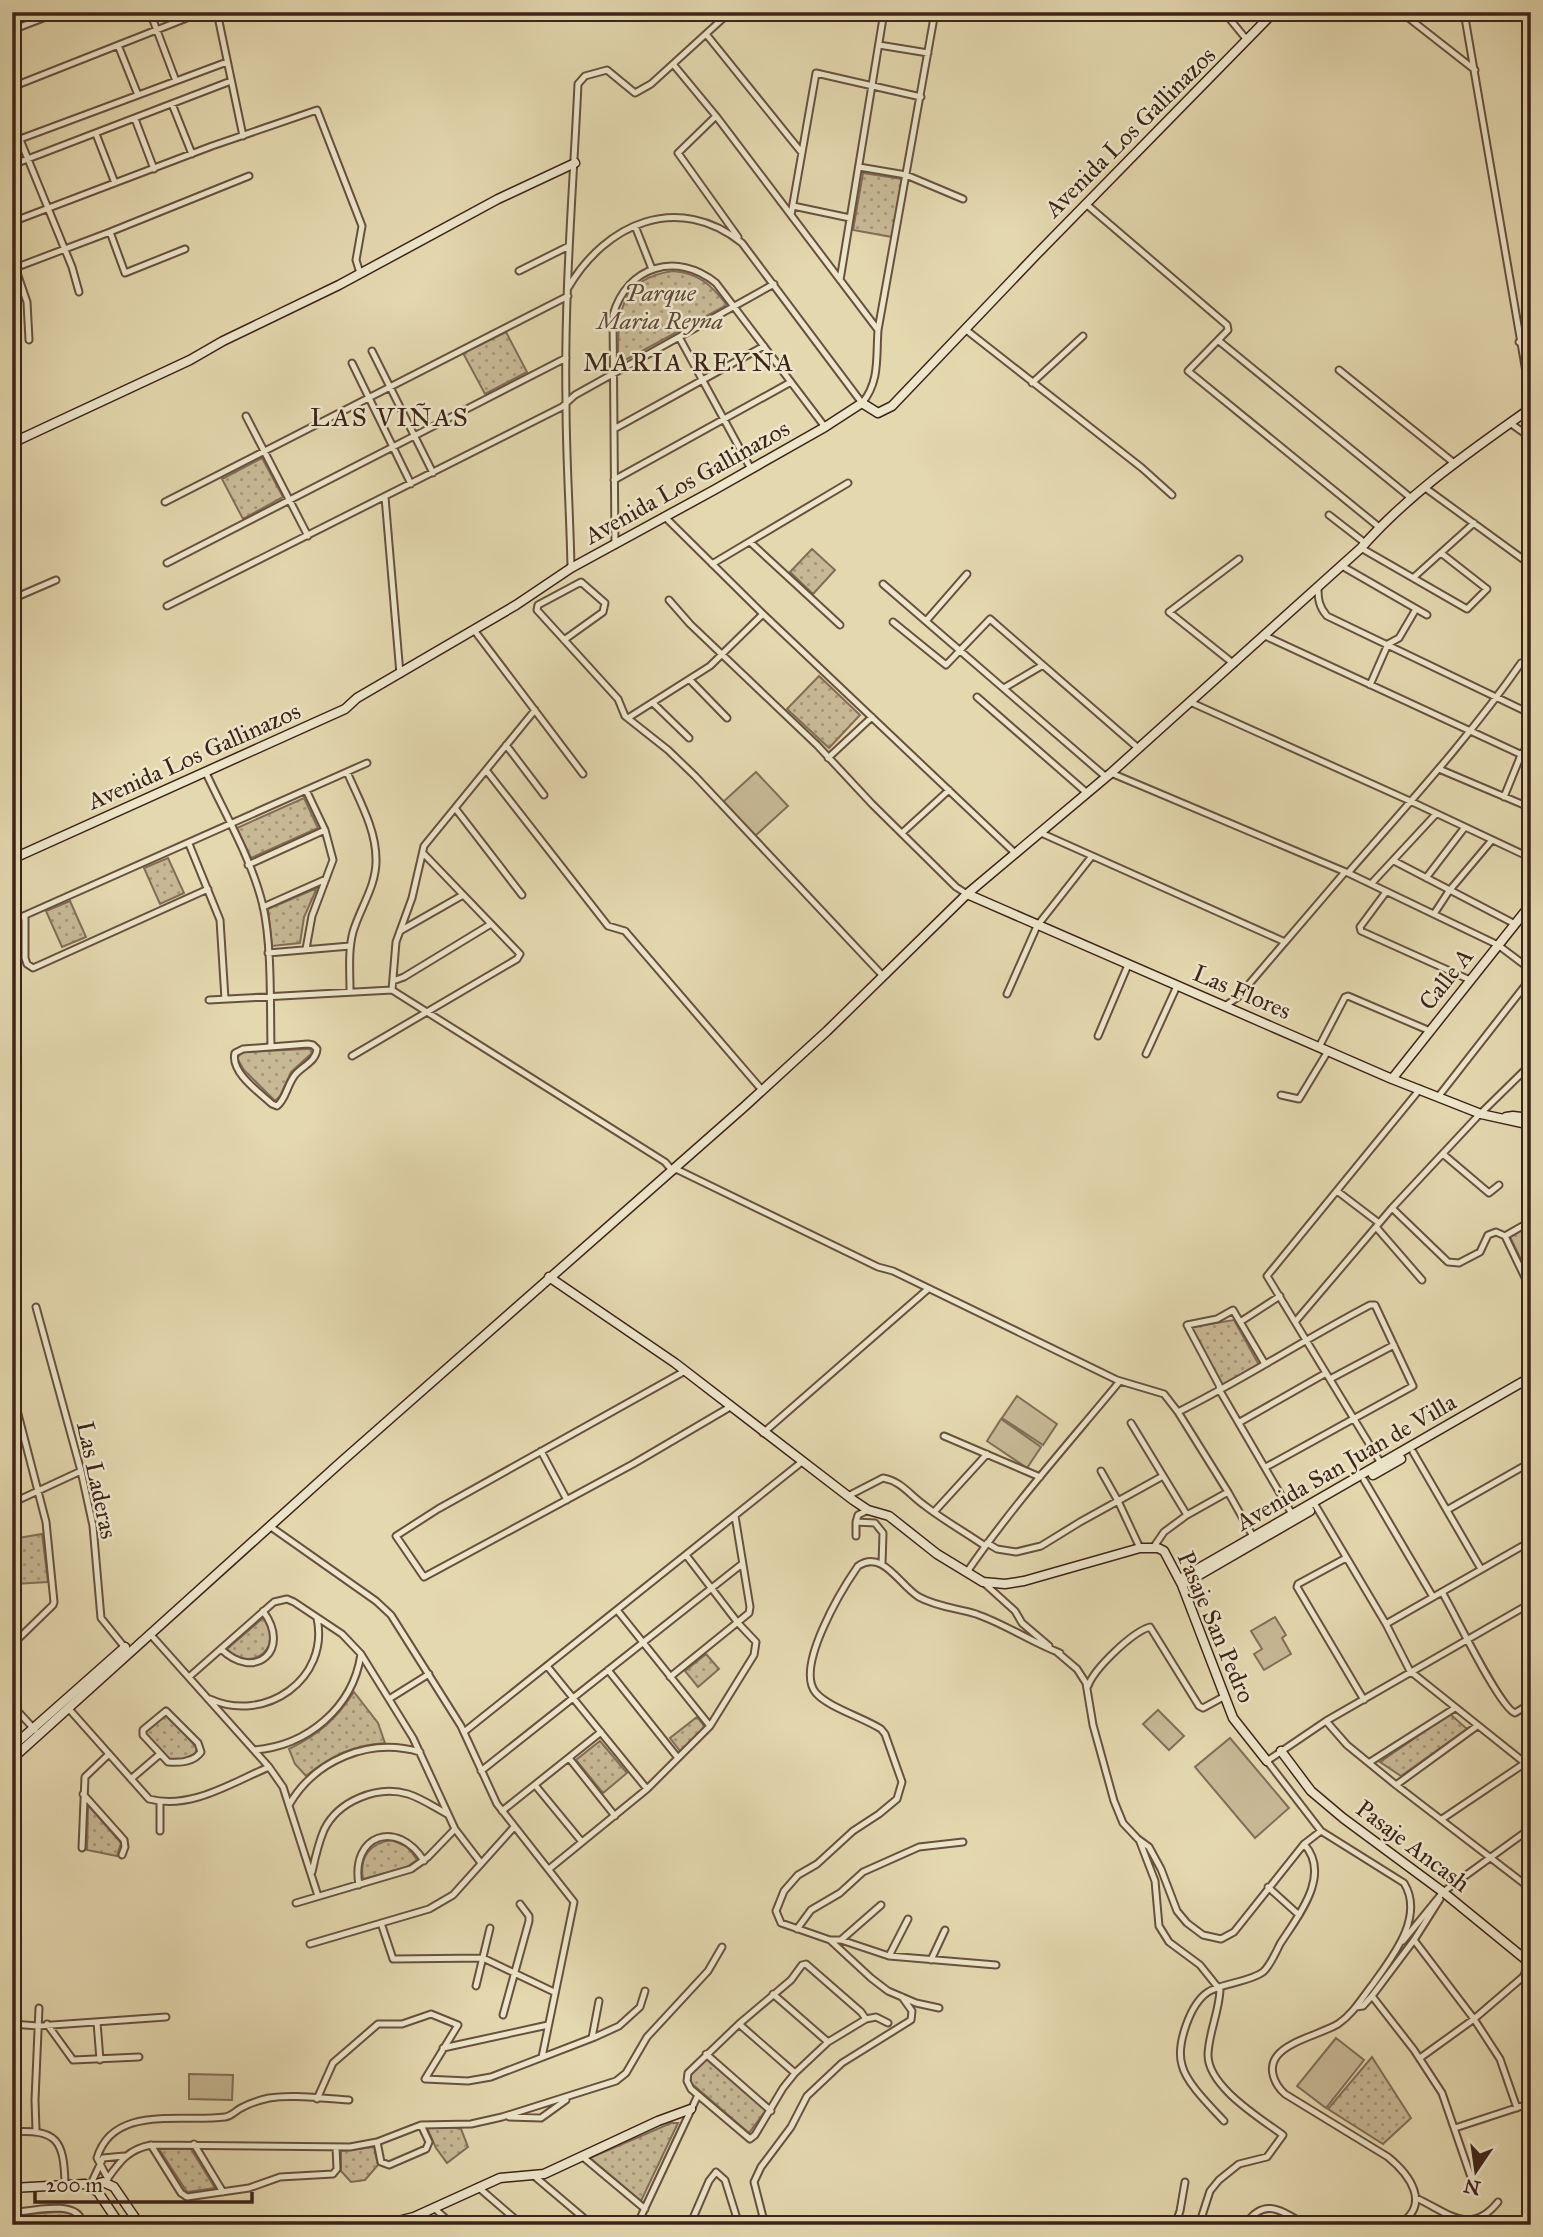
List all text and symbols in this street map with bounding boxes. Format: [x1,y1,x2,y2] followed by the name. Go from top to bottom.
[1037,40,1222,225] street label: Avenida Los Gallinazos
[595,278,723,336] park label: Parque Maria Reyna
[583,346,795,378] district label: MARIA REYNA
[310,401,470,433] district label: LAS VIÑAS
[578,413,795,551] street label: Avenida Los Gallinazos
[82,696,305,817] street label: Avenida Los Gallinazos
[1412,942,1480,1016] street label: Calle A
[1188,958,1296,1026] street label: Las Flores
[1230,1386,1462,1538] street label: Avenida San Juan de Villa
[70,1418,124,1542] street label: Las Laderas
[1171,1547,1261,1707] street label: Pasaje San Pedro
[1350,1793,1476,1899] street label: Pasaje Ancash
[1442,2136,1512,2206] north arrow
[35,2160,252,2204] scale bar
[46,2172,103,2198] text: 200 m
[1462,2174,1483,2200] text: N

